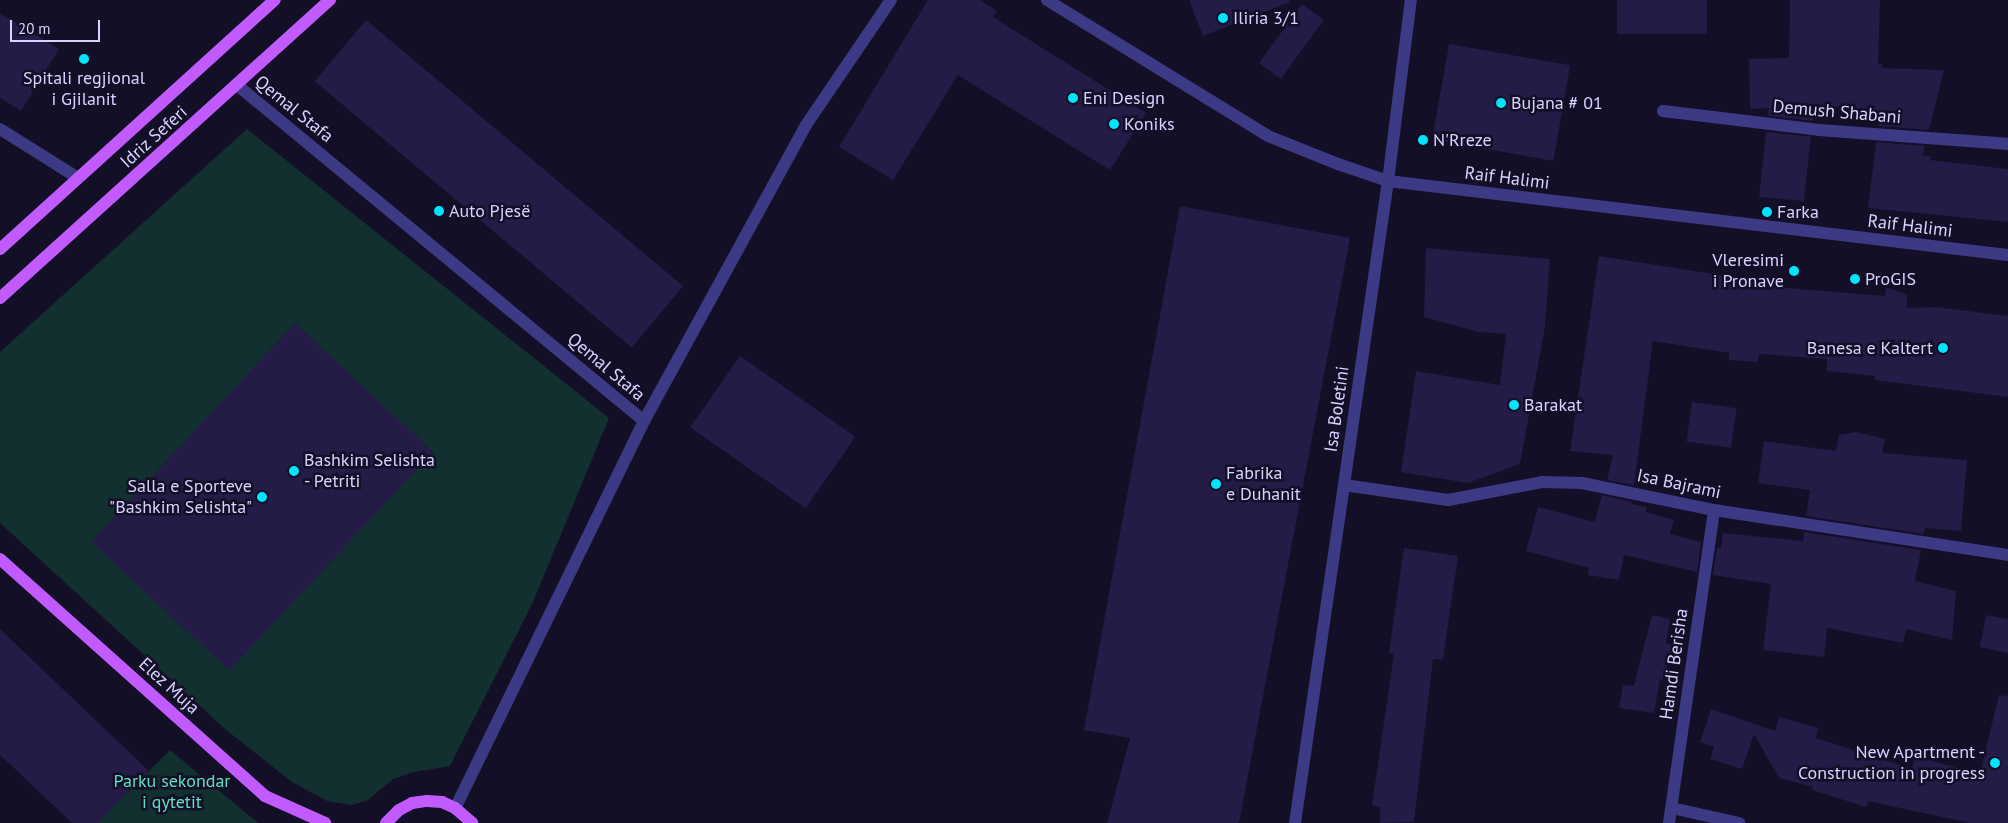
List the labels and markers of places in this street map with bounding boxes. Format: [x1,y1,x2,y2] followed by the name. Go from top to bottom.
[1233,7,1299,29] place label: Iliria 3/1
[1217,12,1229,24] marker: Iliria 3/1
[77,52,91,66] marker: Spitali regjional i Gjilanit
[23,68,145,110] place label: Spitali regjional i Gjilanit
[1083,87,1165,109] place label: Eni Design
[1067,92,1079,104] marker: Eni Design
[1511,92,1603,114] place label: Bujana # 01
[1495,97,1507,109] marker: Bujana # 01
[1124,113,1175,135] place label: Koniks
[1108,118,1120,130] marker: Koniks
[1433,129,1492,151] place label: N'Rreze
[1417,134,1429,146] marker: N'Rreze
[449,200,530,222] place label: Auto Pjesë
[1777,201,1819,223] place label: Farka
[433,205,445,217] marker: Auto Pjesë
[1761,206,1773,218] marker: Farka
[1712,250,1784,292] place label: Vleresimi i Pronave
[1788,265,1800,277] marker: Vleresimi i Pronave
[1865,268,1916,290] place label: ProGIS
[1849,273,1861,285] marker: ProGIS
[1807,337,1933,359] place label: Banesa e Kaltert
[1937,342,1949,354] marker: Banesa e Kaltert
[1524,394,1582,416] place label: Barakat
[1508,399,1520,411] marker: Barakat
[304,450,435,492] place label: Bashkim Selishta - Petriti
[1226,463,1301,506] place label: Fabrika e Duhanit
[288,465,300,477] marker: Bashkim Selishta - Petriti
[109,476,252,518] place label: Salla e Sporteve "Bashkim Selishta"
[1210,478,1222,490] marker: Fabrika e Duhanit
[256,491,268,503] marker: Salla e Sporteve "Bashkim Selishta"
[1798,742,1985,784] place label: New Apartment - Construction in progress
[1989,757,2001,769] marker: New Apartment - Construction in progress

